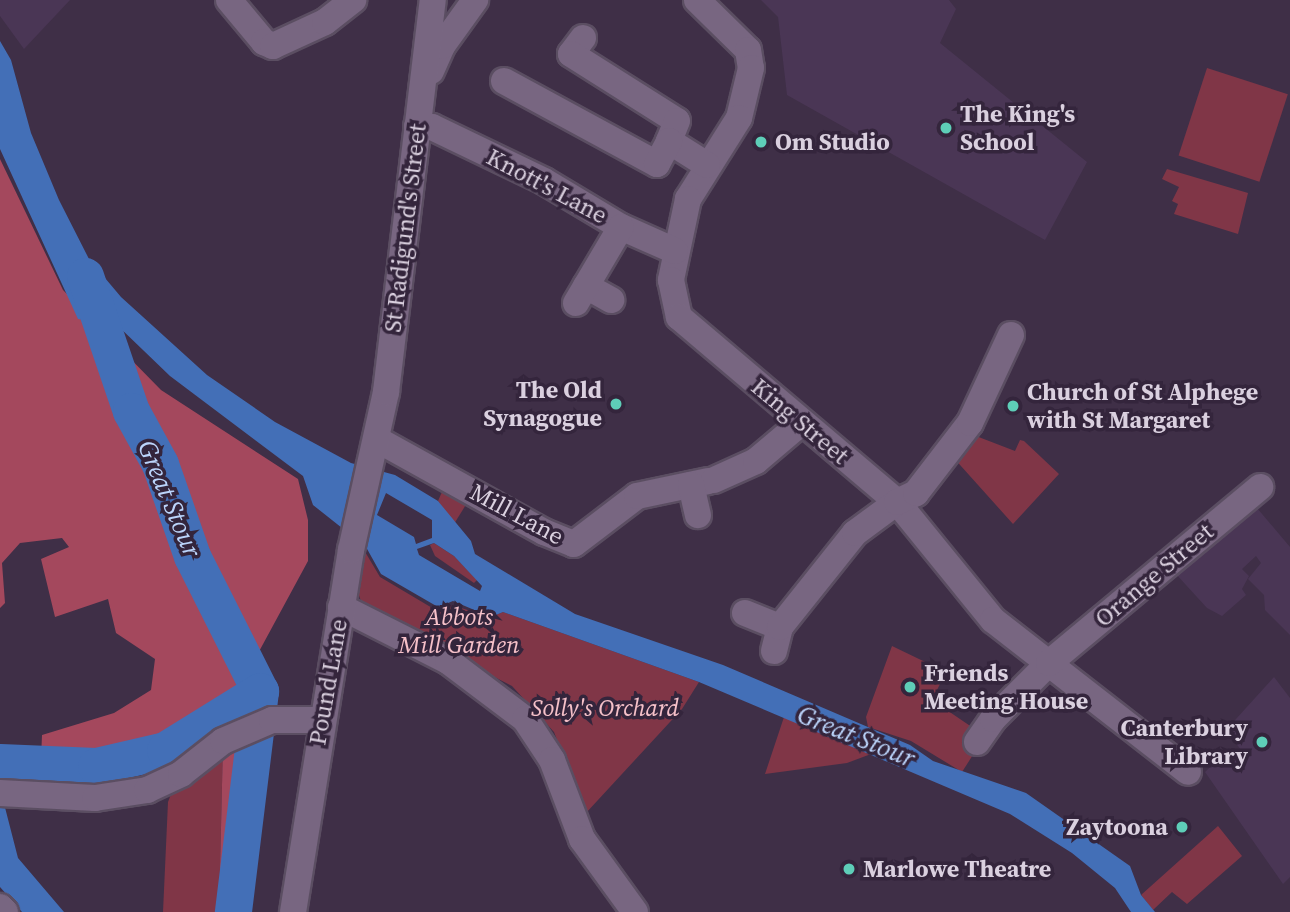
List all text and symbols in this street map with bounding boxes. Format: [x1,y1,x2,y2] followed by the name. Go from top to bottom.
[960,100,1075,156] place label: The King's School
[938,120,954,136] marker: The King's School
[378,122,432,334] street label: St Radigund's Street
[775,128,890,156] place label: Om Studio
[753,134,769,150] marker: Om Studio
[482,142,612,230] street label: Knott's Lane
[746,372,854,470] street label: King Street
[483,376,602,432] place label: The Old Synagogue
[1027,378,1258,434] place label: Church of St Alphege with St Margaret
[608,396,624,412] marker: The Old Synagogue
[1005,398,1021,414] marker: Church of St Alphege with St Margaret
[130,436,208,562] water label: Great Stour
[465,477,569,551] street label: Mill Lane
[1089,517,1219,633] street label: Orange Street
[399,603,519,659] park label: Abbots Mill Garden
[303,617,353,747] street label: Pound Lane
[924,659,1088,715] place label: Friends Meeting House
[902,679,918,695] marker: Friends Meeting House
[531,694,679,722] park label: Solly's Orchard
[793,699,919,775] water label: Great Stour
[1121,714,1248,770] place label: Canterbury Library
[1254,734,1270,750] marker: Canterbury Library
[1066,813,1168,841] place label: Zaytoona
[1174,819,1190,835] marker: Zaytoona
[863,855,1051,883] place label: Marlowe Theatre
[841,861,857,877] marker: Marlowe Theatre

